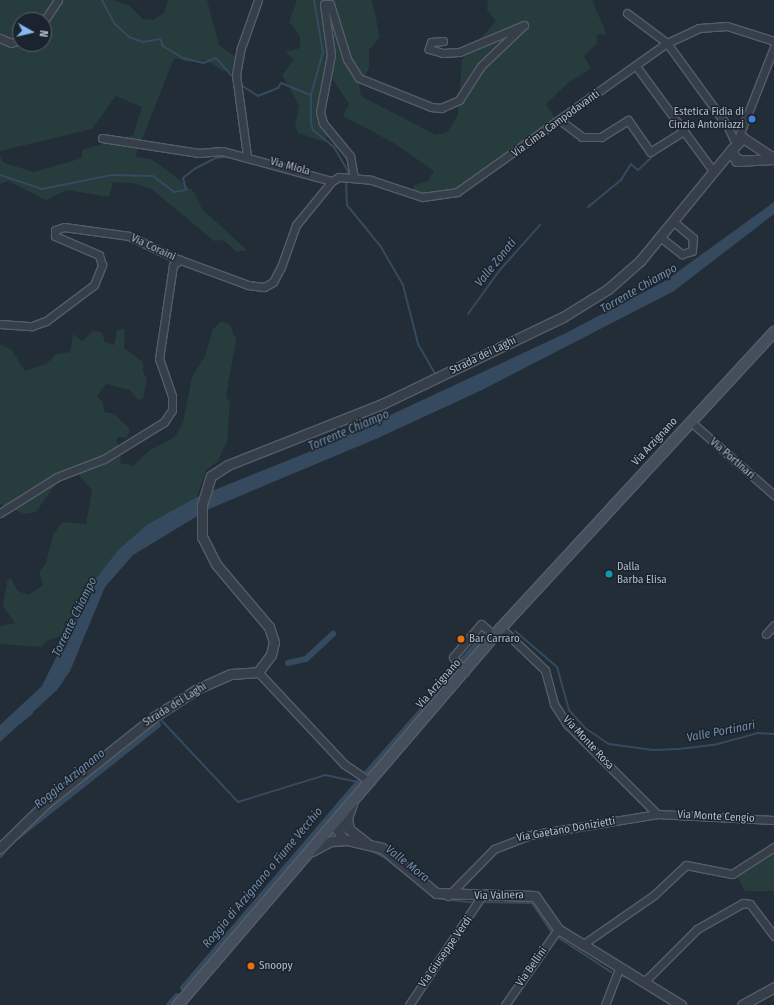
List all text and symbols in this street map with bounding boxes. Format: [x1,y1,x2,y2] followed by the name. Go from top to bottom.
[12,12,52,52] north arrow
[36,29,50,38] text: N
[509,88,603,160] street label: Via Cima Campodavanti
[669,106,744,132] place label: Estetica Fidia di Cinzia Antoniazzi
[747,114,757,124] marker: Estetica Fidia di Cinzia Antoniazzi
[269,155,311,179] street label: Via Miola
[129,232,177,264] street label: Via Coraini
[472,236,520,290] water label: Valle Zonati
[598,261,680,317] water label: Torrente Chiampo
[448,334,518,378] street label: Strada dei Laghi
[306,407,392,455] water label: Torrente Chiampo
[629,415,681,469] street label: Via Arzignano
[707,436,757,482] street label: Via Portinari
[617,561,667,587] place label: Dalla Barba Elisa
[604,569,614,579] marker: Dalla Barba Elisa
[50,575,100,659] water label: Torrente Chiampo
[469,632,520,646] place label: Bar Carraro
[456,634,466,644] marker: Bar Carraro
[414,657,464,711] street label: Via Arzignano
[141,680,209,730] street label: Strada dei Laghi
[560,713,616,773] street label: Via Monte Rosa
[686,718,756,746] water label: Valle Portinari
[32,746,108,812] water label: Roggia Arzignano
[200,805,326,951] water label: Roggia di Arzignano o Fiume Vecchio
[677,808,755,826] street label: Via Monte Cengio
[516,815,616,845] street label: Via Gaetano Donizietti
[382,842,432,886] water label: Valle Mora
[474,889,524,903] street label: Via Valnera
[417,914,475,990] street label: Via Giuseppe Verdi
[514,945,550,989] street label: Via Bellini
[259,959,293,973] place label: Snoopy
[246,961,256,971] marker: Snoopy

